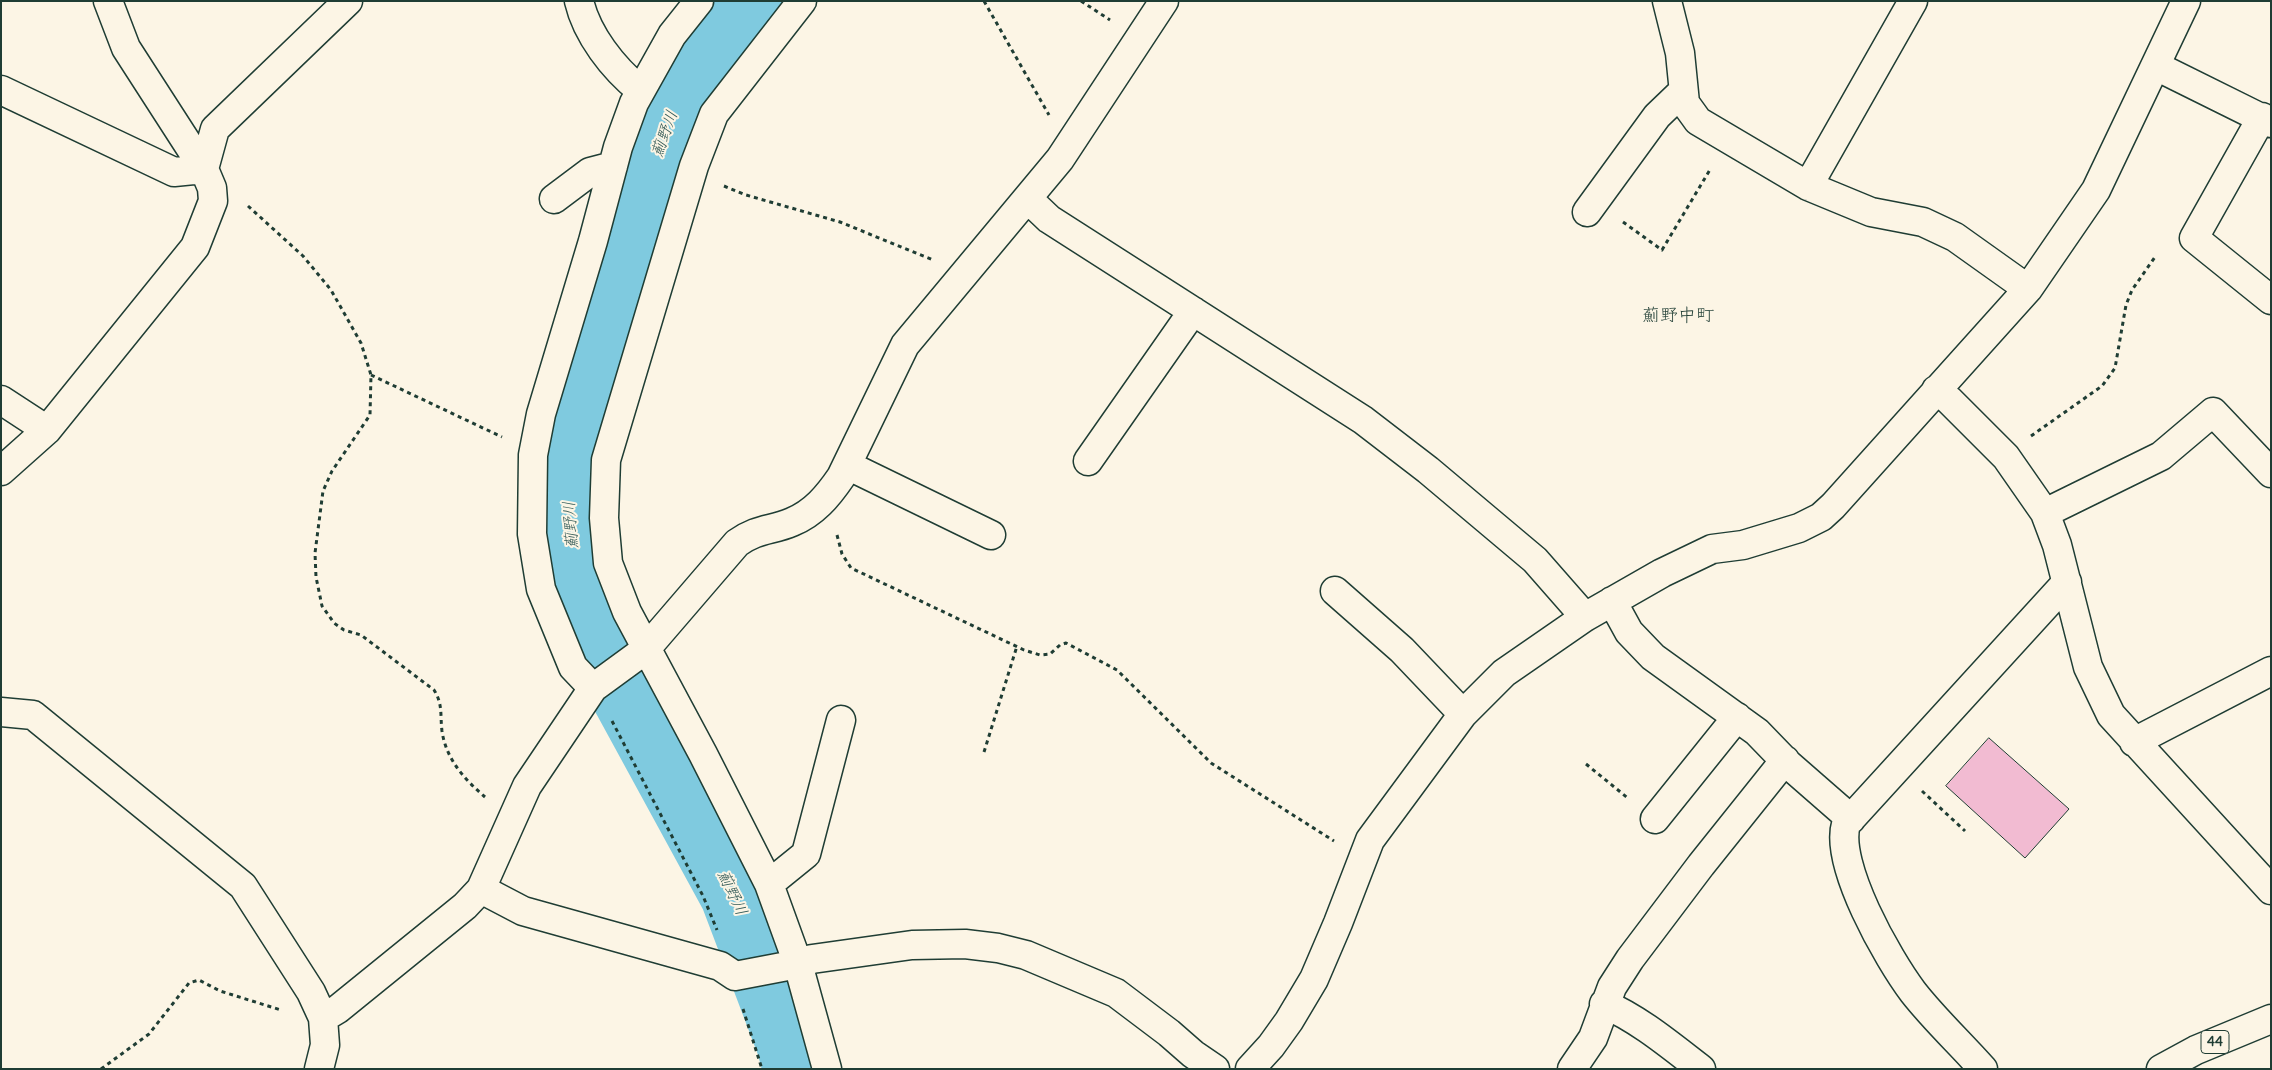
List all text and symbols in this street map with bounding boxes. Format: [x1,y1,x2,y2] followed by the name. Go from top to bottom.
[648,108,682,160] water label: 薊野川
[1642,305,1714,327] district label: 薊野中町
[560,500,582,550] water label: 薊野川
[713,867,751,919] water label: 薊野川
[2201,1030,2229,1054] road number: 44

